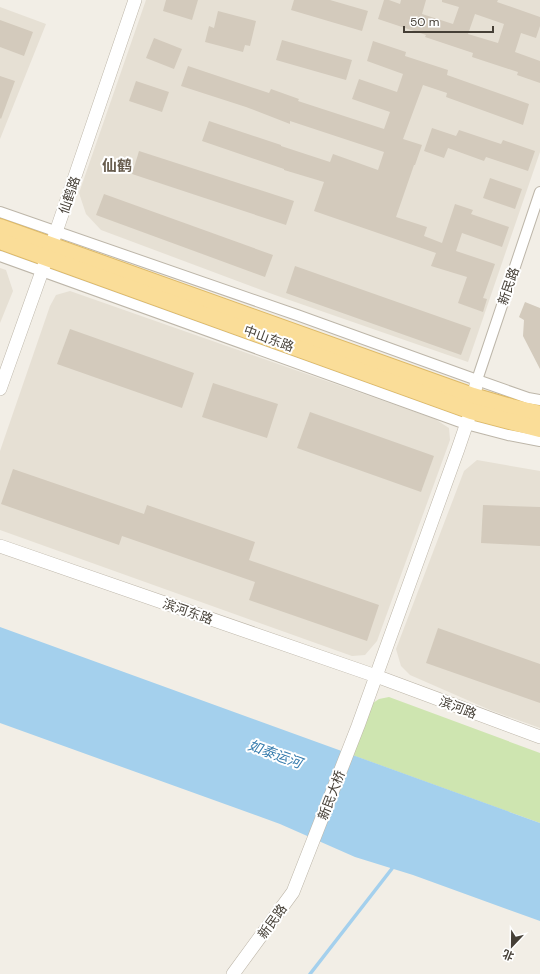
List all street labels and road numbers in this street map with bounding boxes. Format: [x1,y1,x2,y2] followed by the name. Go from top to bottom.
[55,174,84,216] street label: 仙鹤路
[494,265,523,307] street label: 新民路
[241,322,296,355] street label: 中山东路
[160,595,215,628] street label: 滨河东路
[437,693,479,722] street label: 滨河路
[314,768,349,823] street label: 新民大桥
[254,901,291,942] street label: 新民路

